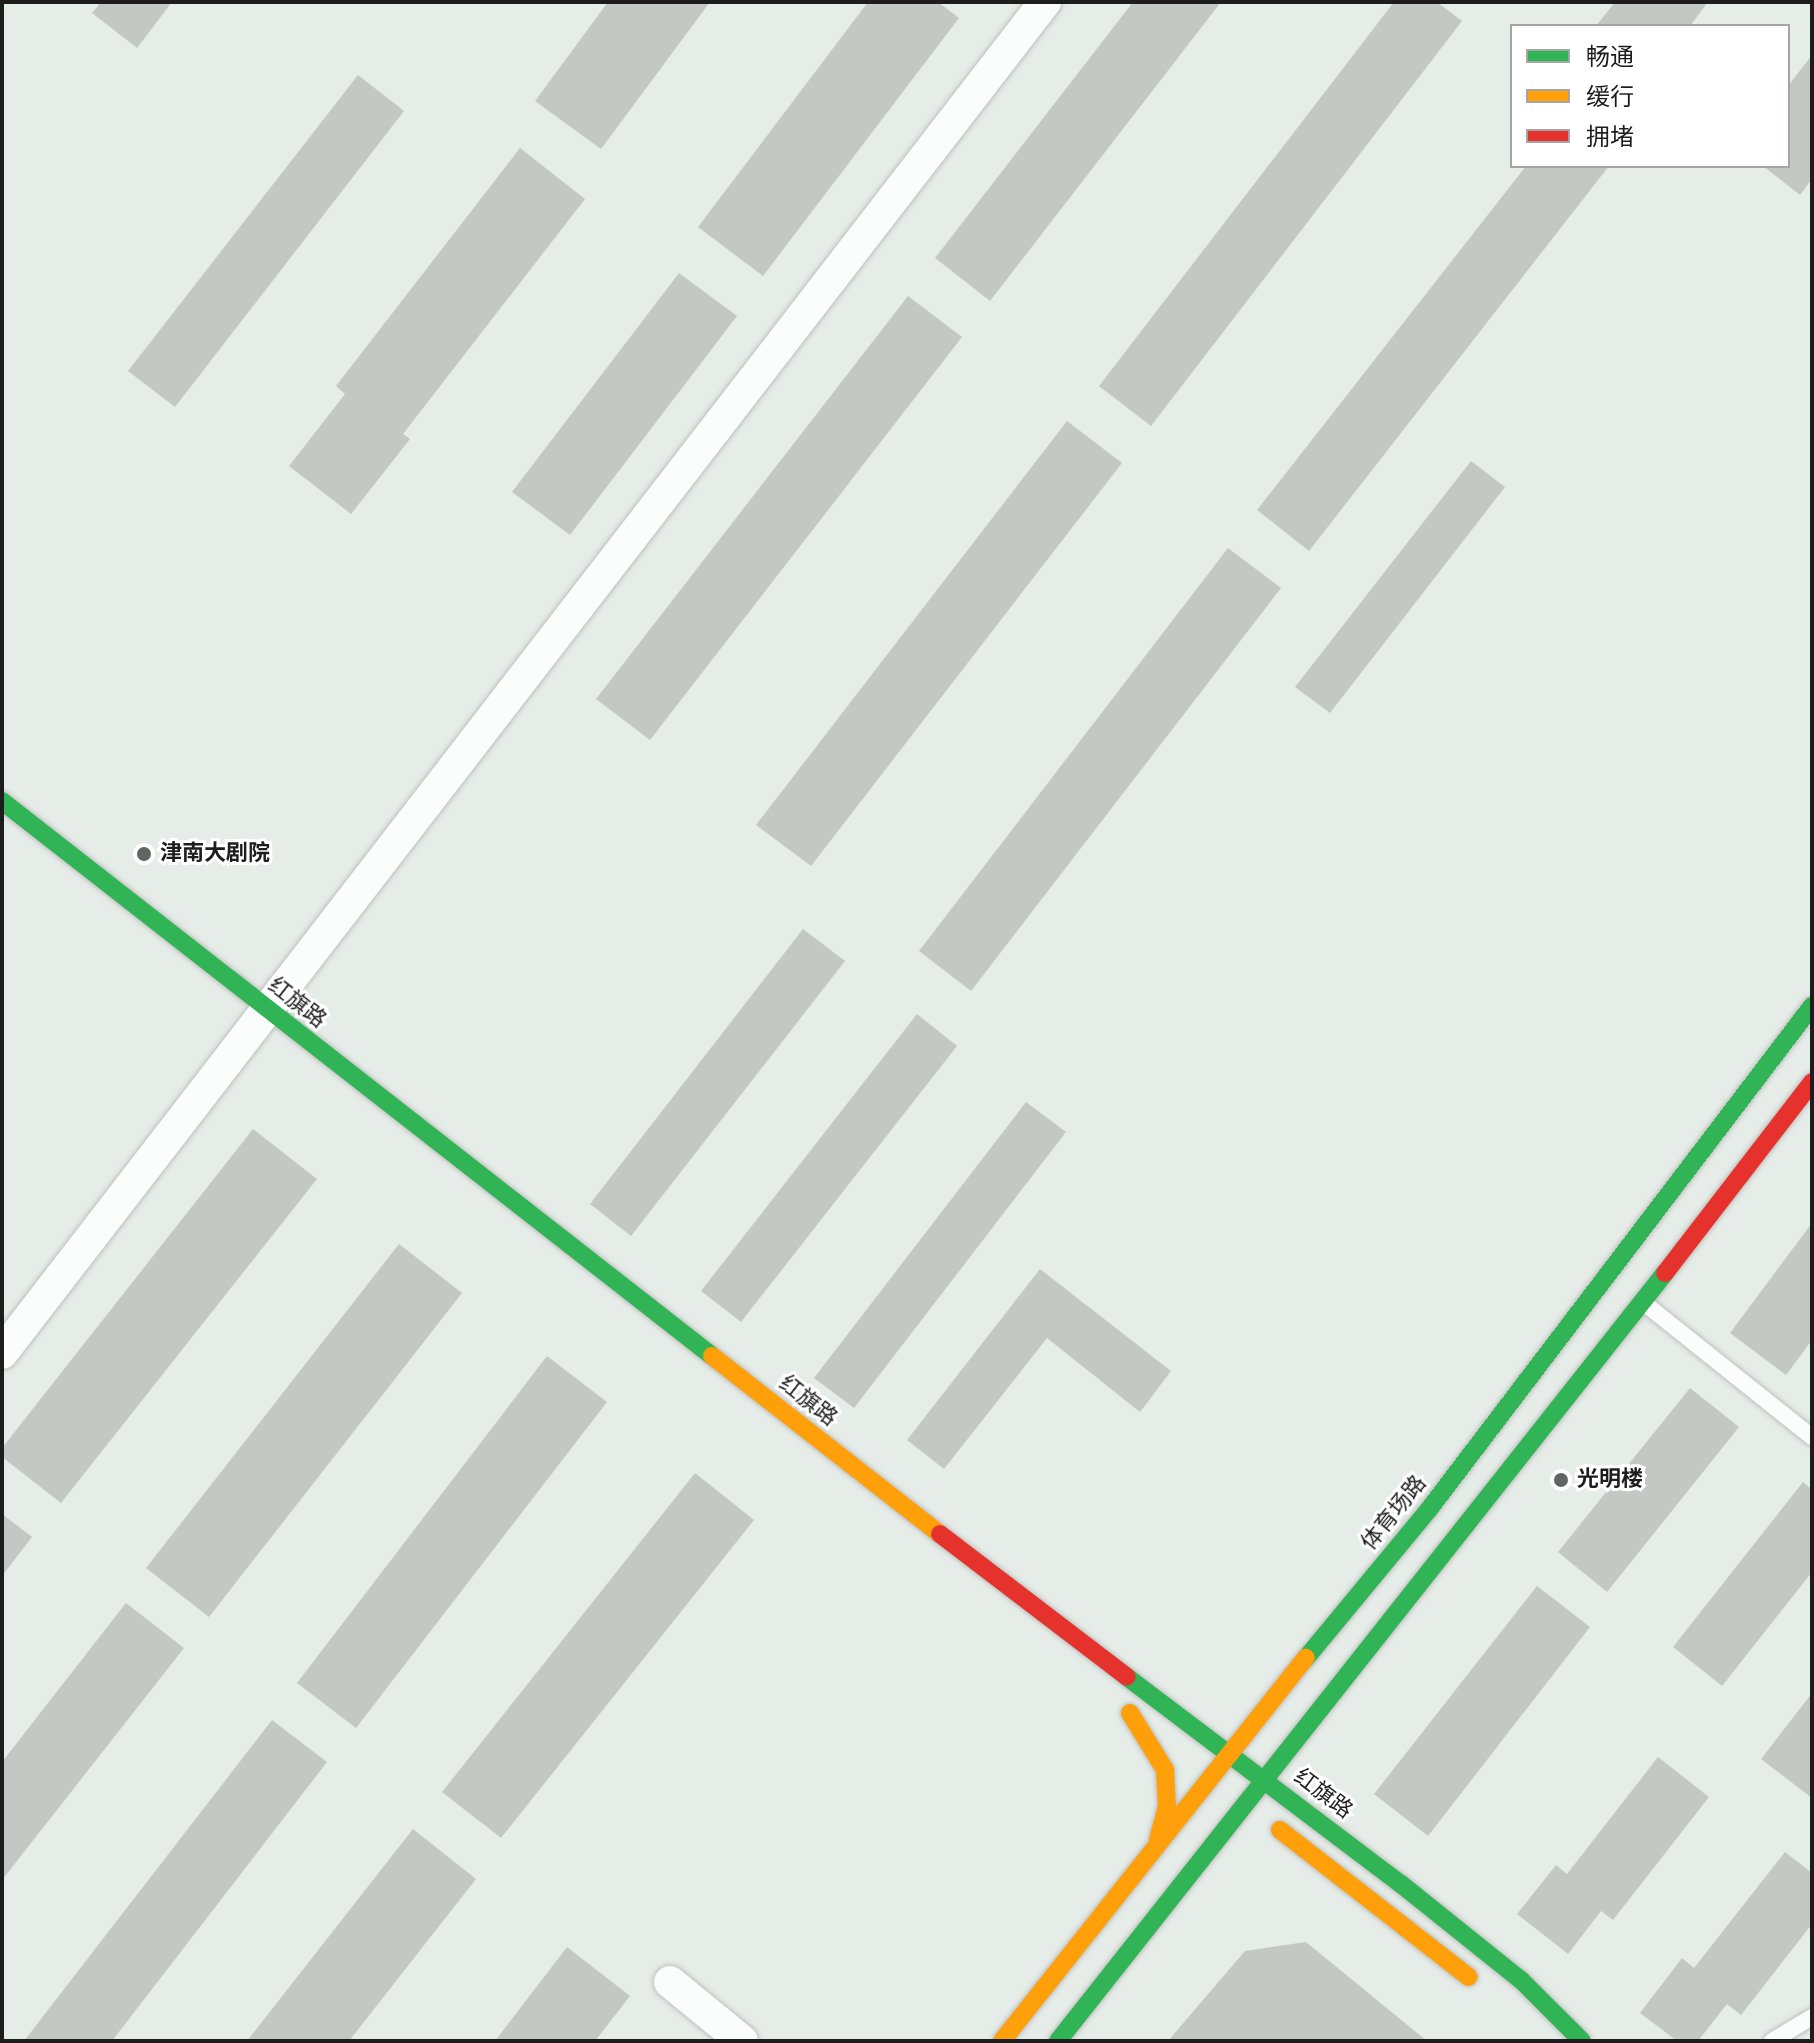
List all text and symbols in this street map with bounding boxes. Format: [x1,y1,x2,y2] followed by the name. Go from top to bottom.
[1510,24,1790,168] legend
[1586,40,1634,75] text: 畅通
[1586,80,1634,115] text: 缓行
[1586,120,1634,155] text: 拥堵
[160,841,270,867] place label: 津南大剧院
[135,845,153,863] marker: 津南大剧院
[263,972,331,1034] street label: 红旗路
[774,1370,842,1432] street label: 红旗路
[1577,1467,1643,1493] place label: 光明楼
[1356,1470,1432,1556] street label: 体育场路
[1552,1471,1570,1489] marker: 光明楼
[1289,1764,1357,1824] street label: 红旗路

